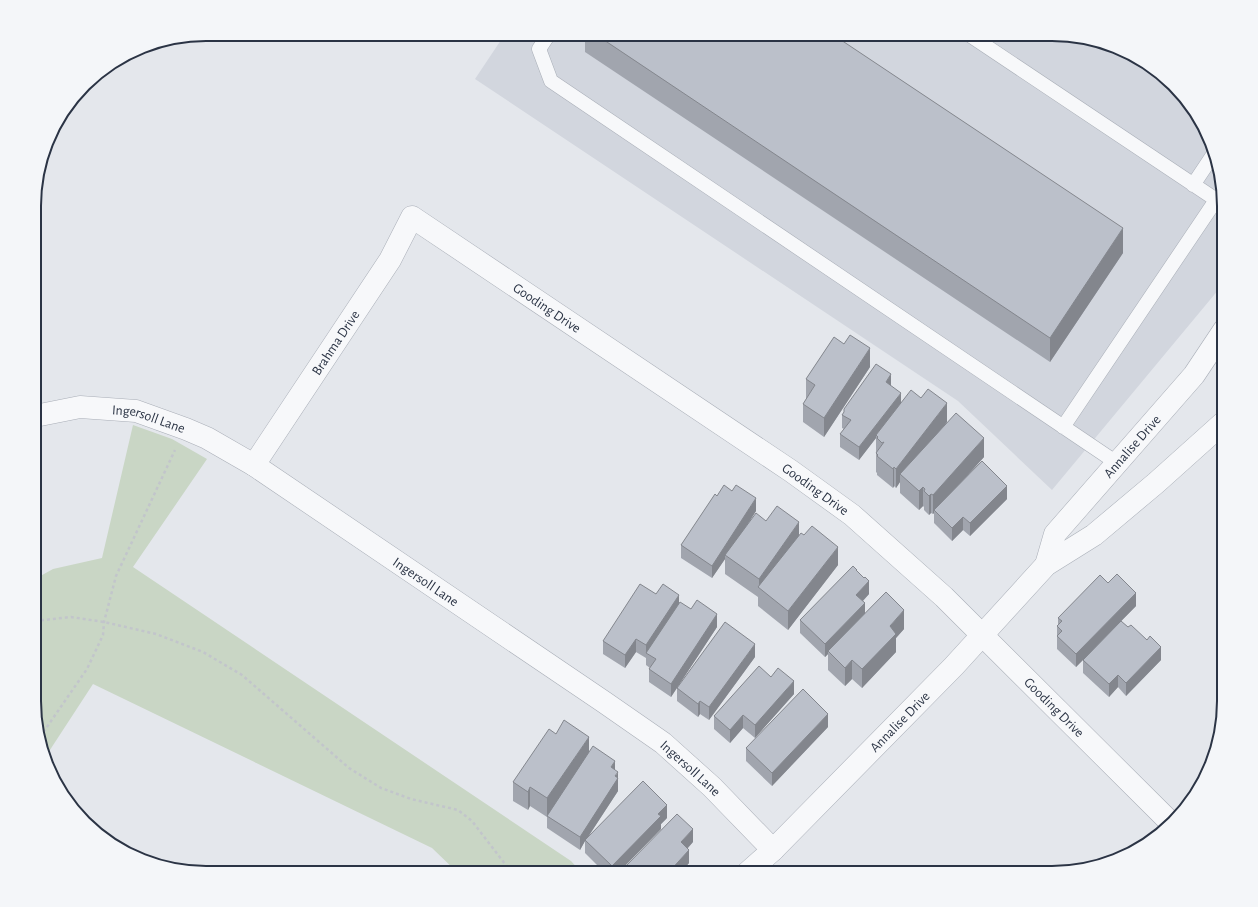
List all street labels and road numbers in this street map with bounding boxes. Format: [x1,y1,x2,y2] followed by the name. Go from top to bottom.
[510,281,583,336] street label: Gooding Drive
[310,308,363,378] street label: Brahma Drive
[112,403,187,436] street label: Ingersoll Lane
[1101,413,1164,481] street label: Annalise Drive
[779,461,851,518] street label: Gooding Drive
[390,555,461,609] street label: Ingersoll Lane
[1021,675,1086,740] street label: Gooding Drive
[868,689,933,755] street label: Annalise Drive
[657,738,723,799] street label: Ingersoll Lane

